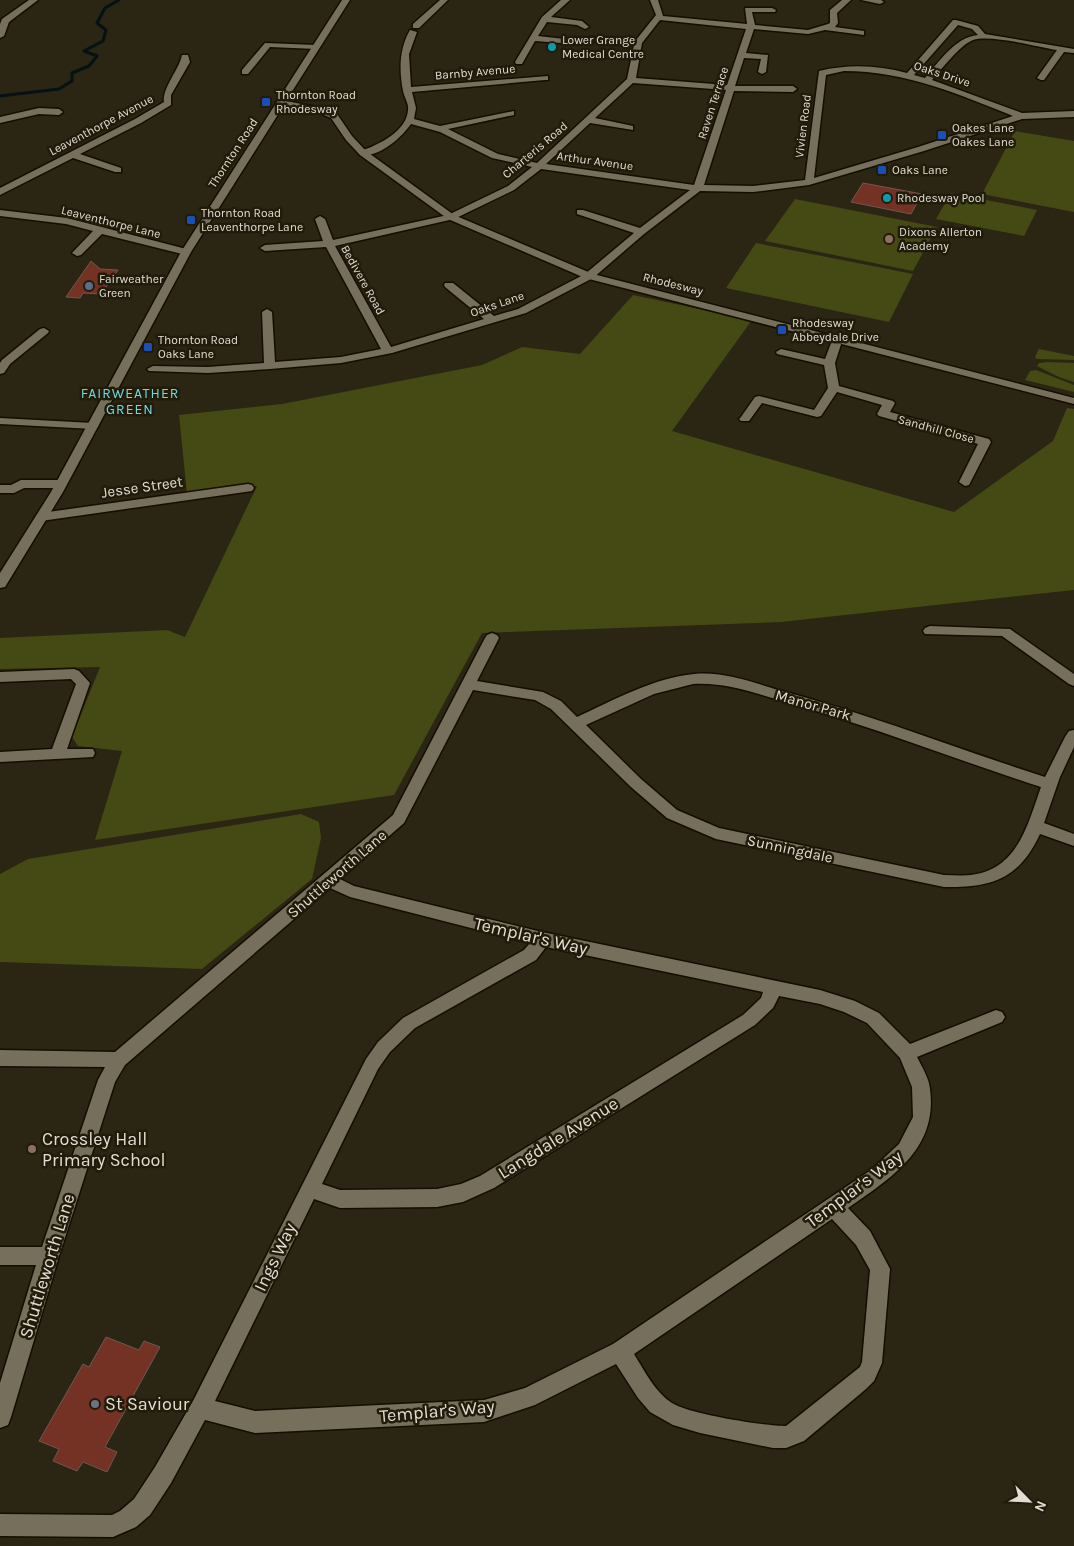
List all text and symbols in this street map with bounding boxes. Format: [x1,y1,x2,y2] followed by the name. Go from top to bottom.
[562,33,644,61] place label: Lower Grange Medical Centre
[546,41,558,53] marker: Lower Grange Medical Centre
[912,58,972,90] street label: Oaks Drive
[434,62,516,82] street label: Barnby Avenue
[695,65,731,141] street label: Raven Terrace
[276,88,356,116] place label: Thornton Road Rhodesway
[47,92,155,158] street label: Leaventhorpe Avenue
[792,93,814,159] street label: Vivien Road
[260,96,272,108] marker: Thornton Road Rhodesway
[205,116,261,190] street label: Thornton Road
[500,119,570,181] street label: Charteris Road
[952,121,1014,149] place label: Oakes Lane Oakes Lane
[936,129,948,141] marker: Oakes Lane Oakes Lane
[556,149,634,173] street label: Arthur Avenue
[892,163,948,177] place label: Oaks Lane
[876,164,888,176] marker: Oaks Lane
[897,191,985,205] place label: Rhodesway Pool
[881,192,893,204] marker: Rhodesway Pool
[60,203,162,241] street label: Leaventhorpe Lane
[201,206,303,234] place label: Thornton Road Leaventhorpe Lane
[185,214,197,226] marker: Thornton Road Leaventhorpe Lane
[899,225,982,253] place label: Dixons Allerton Academy
[883,233,895,245] marker: Dixons Allerton Academy
[338,243,388,317] street label: Bedivere Road
[641,270,705,298] street label: Rhodesway
[99,272,164,300] place label: Fairweather Green
[83,280,95,292] marker: Fairweather Green
[468,288,526,320] street label: Oaks Lane
[792,316,879,344] place label: Rhodesway Abbeydale Drive
[776,324,788,336] marker: Rhodesway Abbeydale Drive
[158,333,238,361] place label: Thornton Road Oaks Lane
[142,341,154,353] marker: Thornton Road Oaks Lane
[81,385,179,418] district label: FAIRWEATHER GREEN
[896,412,976,446] street label: Sandhill Close
[100,472,184,502] street label: Jesse Street
[773,686,853,724] street label: Manor Park
[284,826,390,922] street label: Shuttleworth Lane
[745,831,835,867] street label: Sunningdale
[472,912,590,960] street label: Templar's Way
[494,1092,622,1184] street label: Langdale Avenue
[42,1128,166,1171] place label: Crossley Hall Primary School
[26,1143,38,1155] marker: Crossley Hall Primary School
[801,1145,907,1233] street label: Templar's Way
[15,1191,79,1341] street label: Shuttleworth Lane
[249,1219,301,1295] street label: Ings Way
[105,1393,190,1415] place label: St Saviour
[378,1395,496,1427] street label: Templar's Way
[89,1398,101,1410] marker: St Saviour
[1004,1476,1054,1526] north arrow
[1031,1498,1050,1514] text: N

